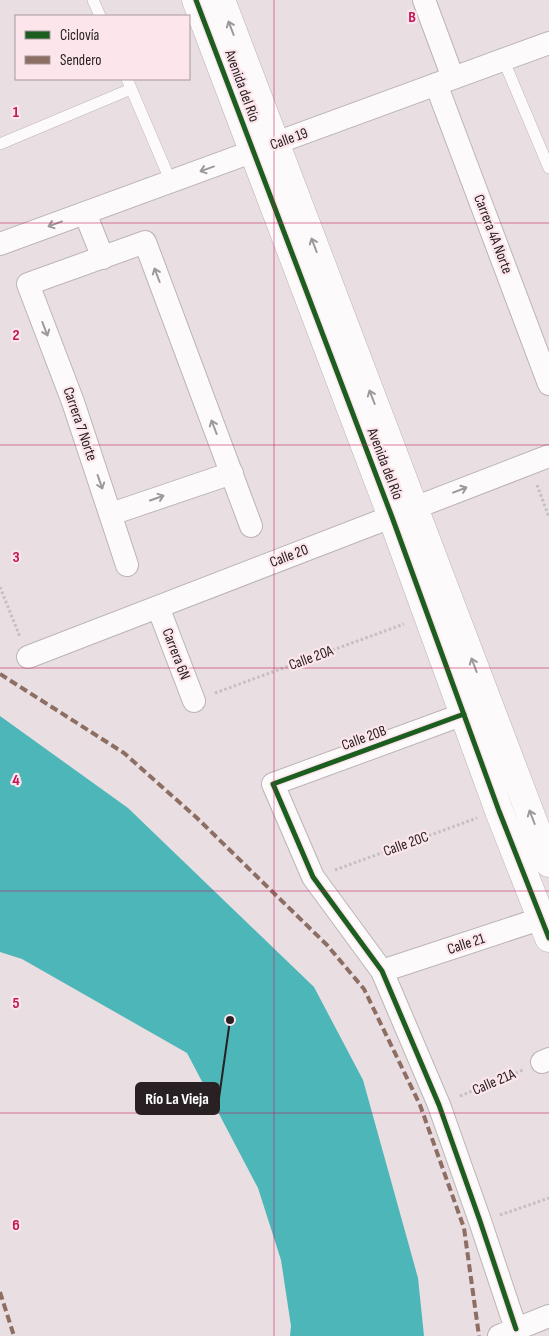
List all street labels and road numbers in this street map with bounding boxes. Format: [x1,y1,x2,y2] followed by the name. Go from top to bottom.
[220,47,264,124] street label: Avenida del Río
[268,123,310,155] street label: Calle 19
[469,192,517,276] street label: Carrera 4A Norte
[59,385,101,463] street label: Carrera 7 Norte
[362,425,407,502] street label: Avenida del Río
[267,540,311,572] street label: Calle 20
[158,626,194,682] street label: Carrera 6N
[286,641,336,675] street label: Calle 20A
[339,721,389,755] street label: Calle 20B
[381,827,431,861] street label: Calle 20C
[445,929,488,959] street label: Calle 21
[470,1064,519,1100] street label: Calle 21A

